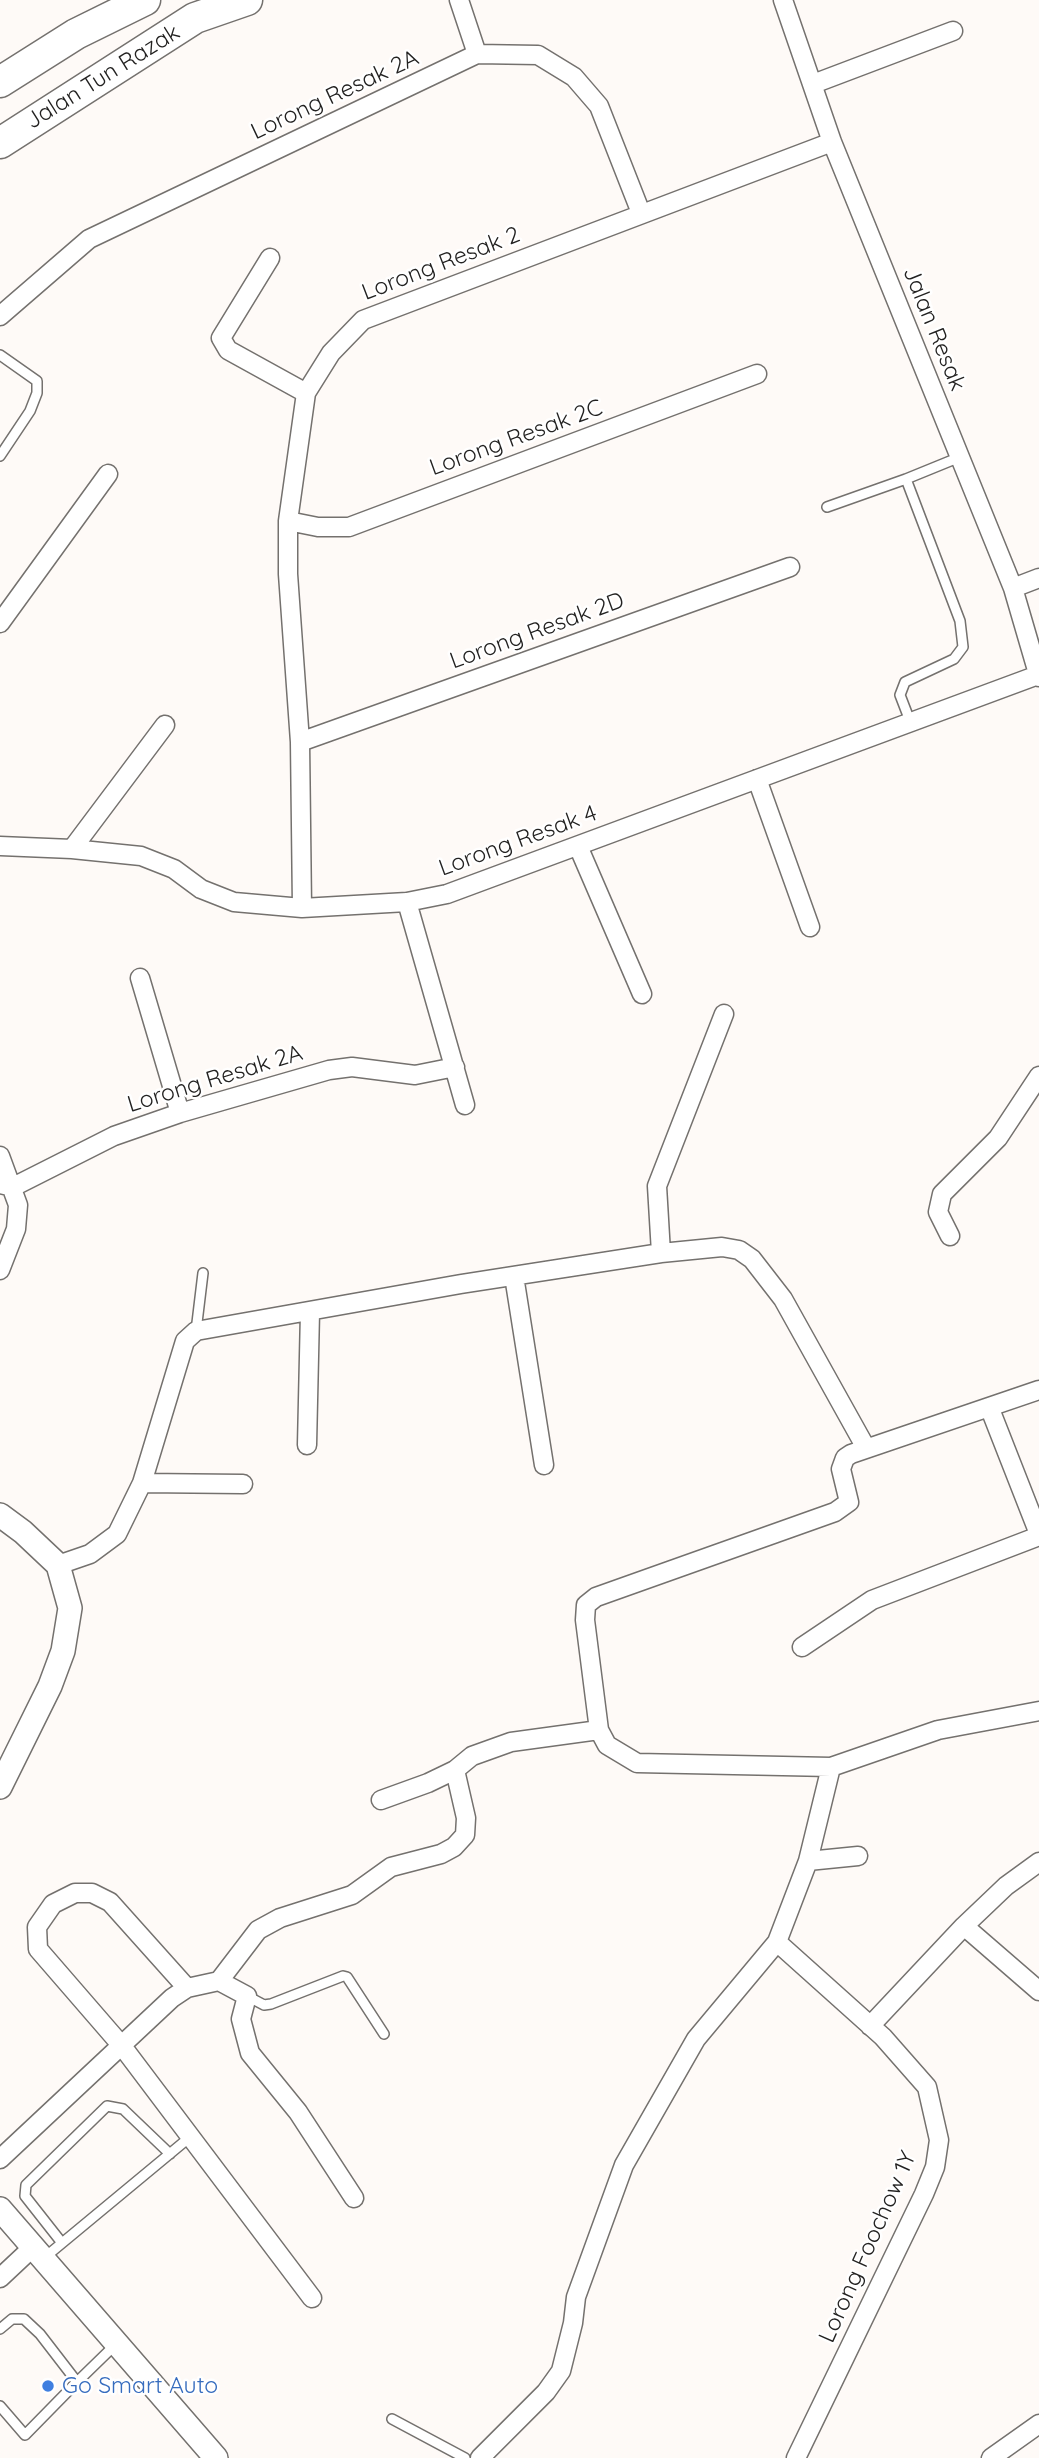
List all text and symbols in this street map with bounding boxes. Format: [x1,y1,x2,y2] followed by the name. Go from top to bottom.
[21,19,185,135] street label: Jalan Tun Razak
[247,44,423,146] street label: Lorong Resak 2A
[358,221,524,307] street label: Lorong Resak 2
[897,263,971,395] street label: Jalan Resak
[426,394,606,482] street label: Lorong Resak 2C
[446,587,628,675] street label: Lorong Resak 2D
[435,800,601,882] street label: Lorong Resak 4
[124,1039,306,1119] street label: Lorong Resak 2A
[813,2147,923,2347] street label: Lorong Foochow 1Y
[62,2372,218,2400] place label: Go Smart Auto
[40,2378,56,2394] marker: Go Smart Auto

